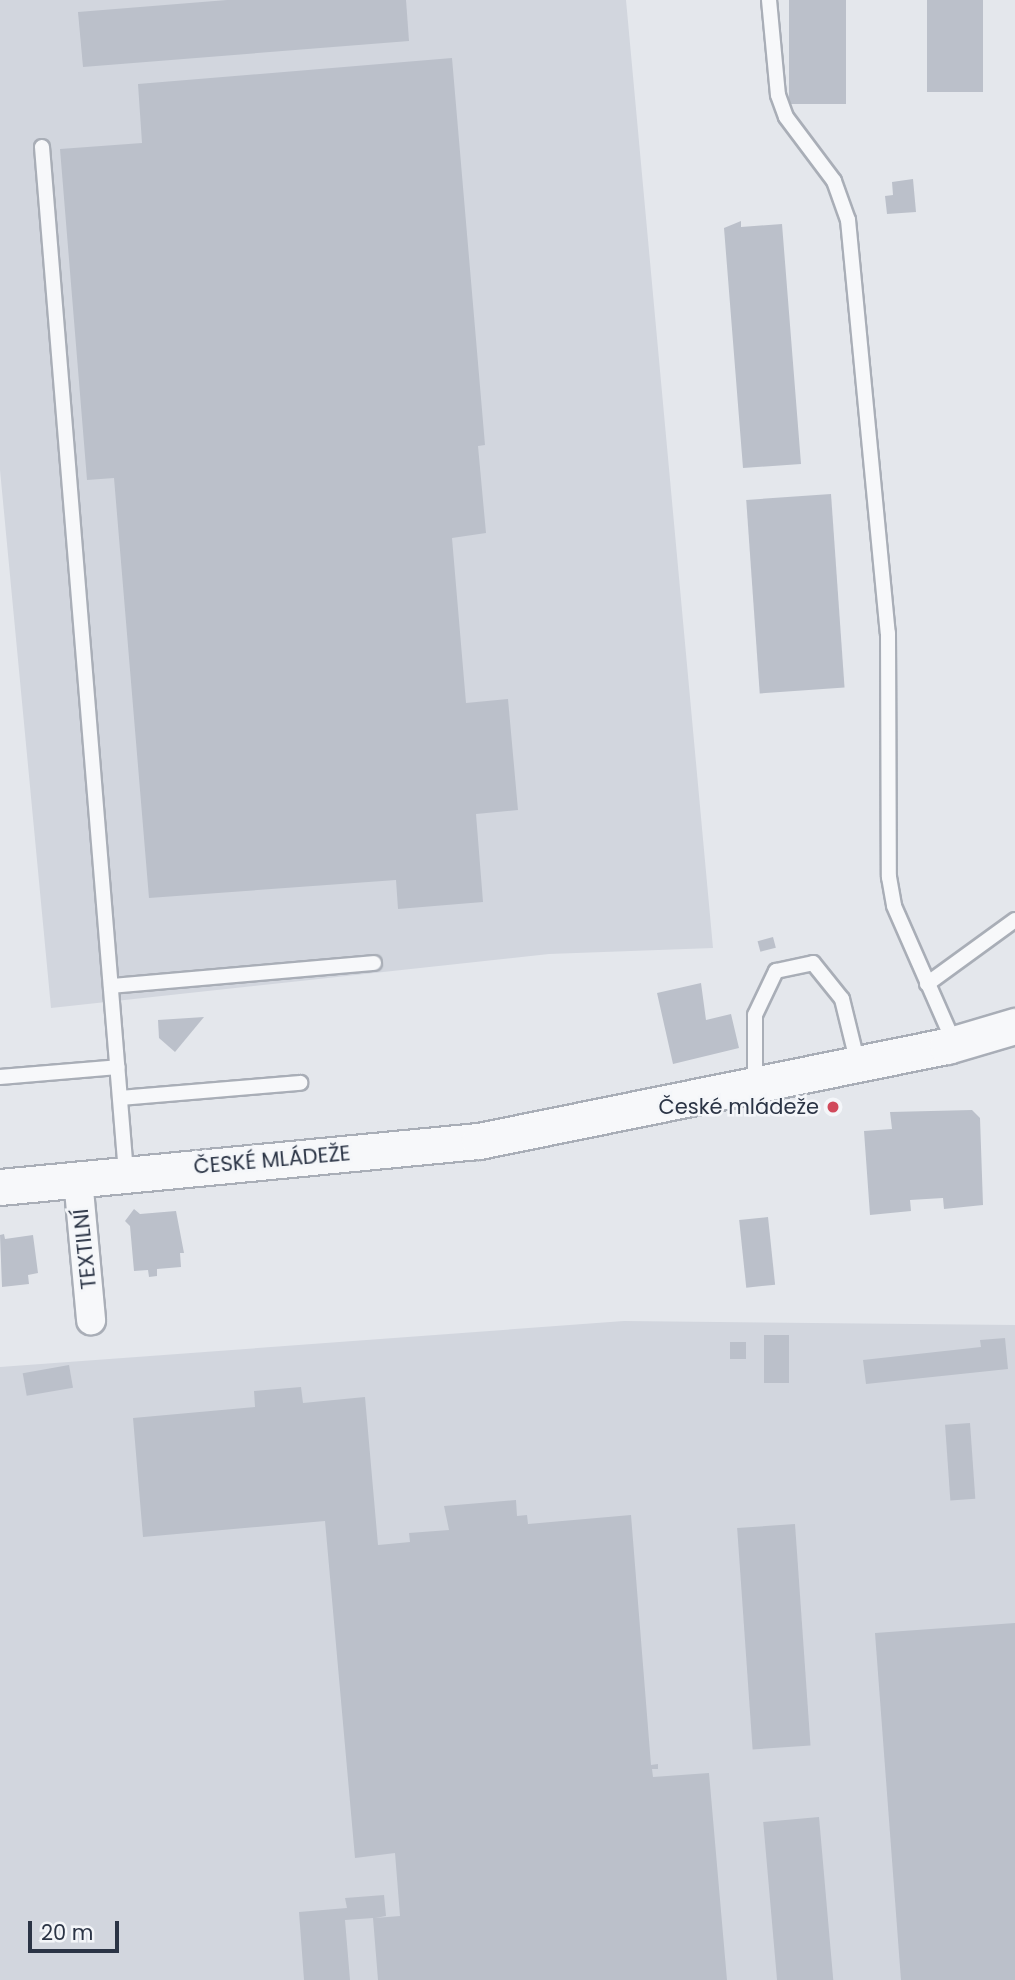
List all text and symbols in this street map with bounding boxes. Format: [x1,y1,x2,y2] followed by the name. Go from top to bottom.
[659,1094,819,1120] place label: České mládeže
[825,1099,841,1115] marker: České mládeže
[193,1141,351,1179] street label: ČESKÉ MLÁDEŽE
[68,1208,102,1290] street label: TEXTILNÍ
[32,1906,122,1950] scale bar
[41,1918,94,1947] text: 20 m

